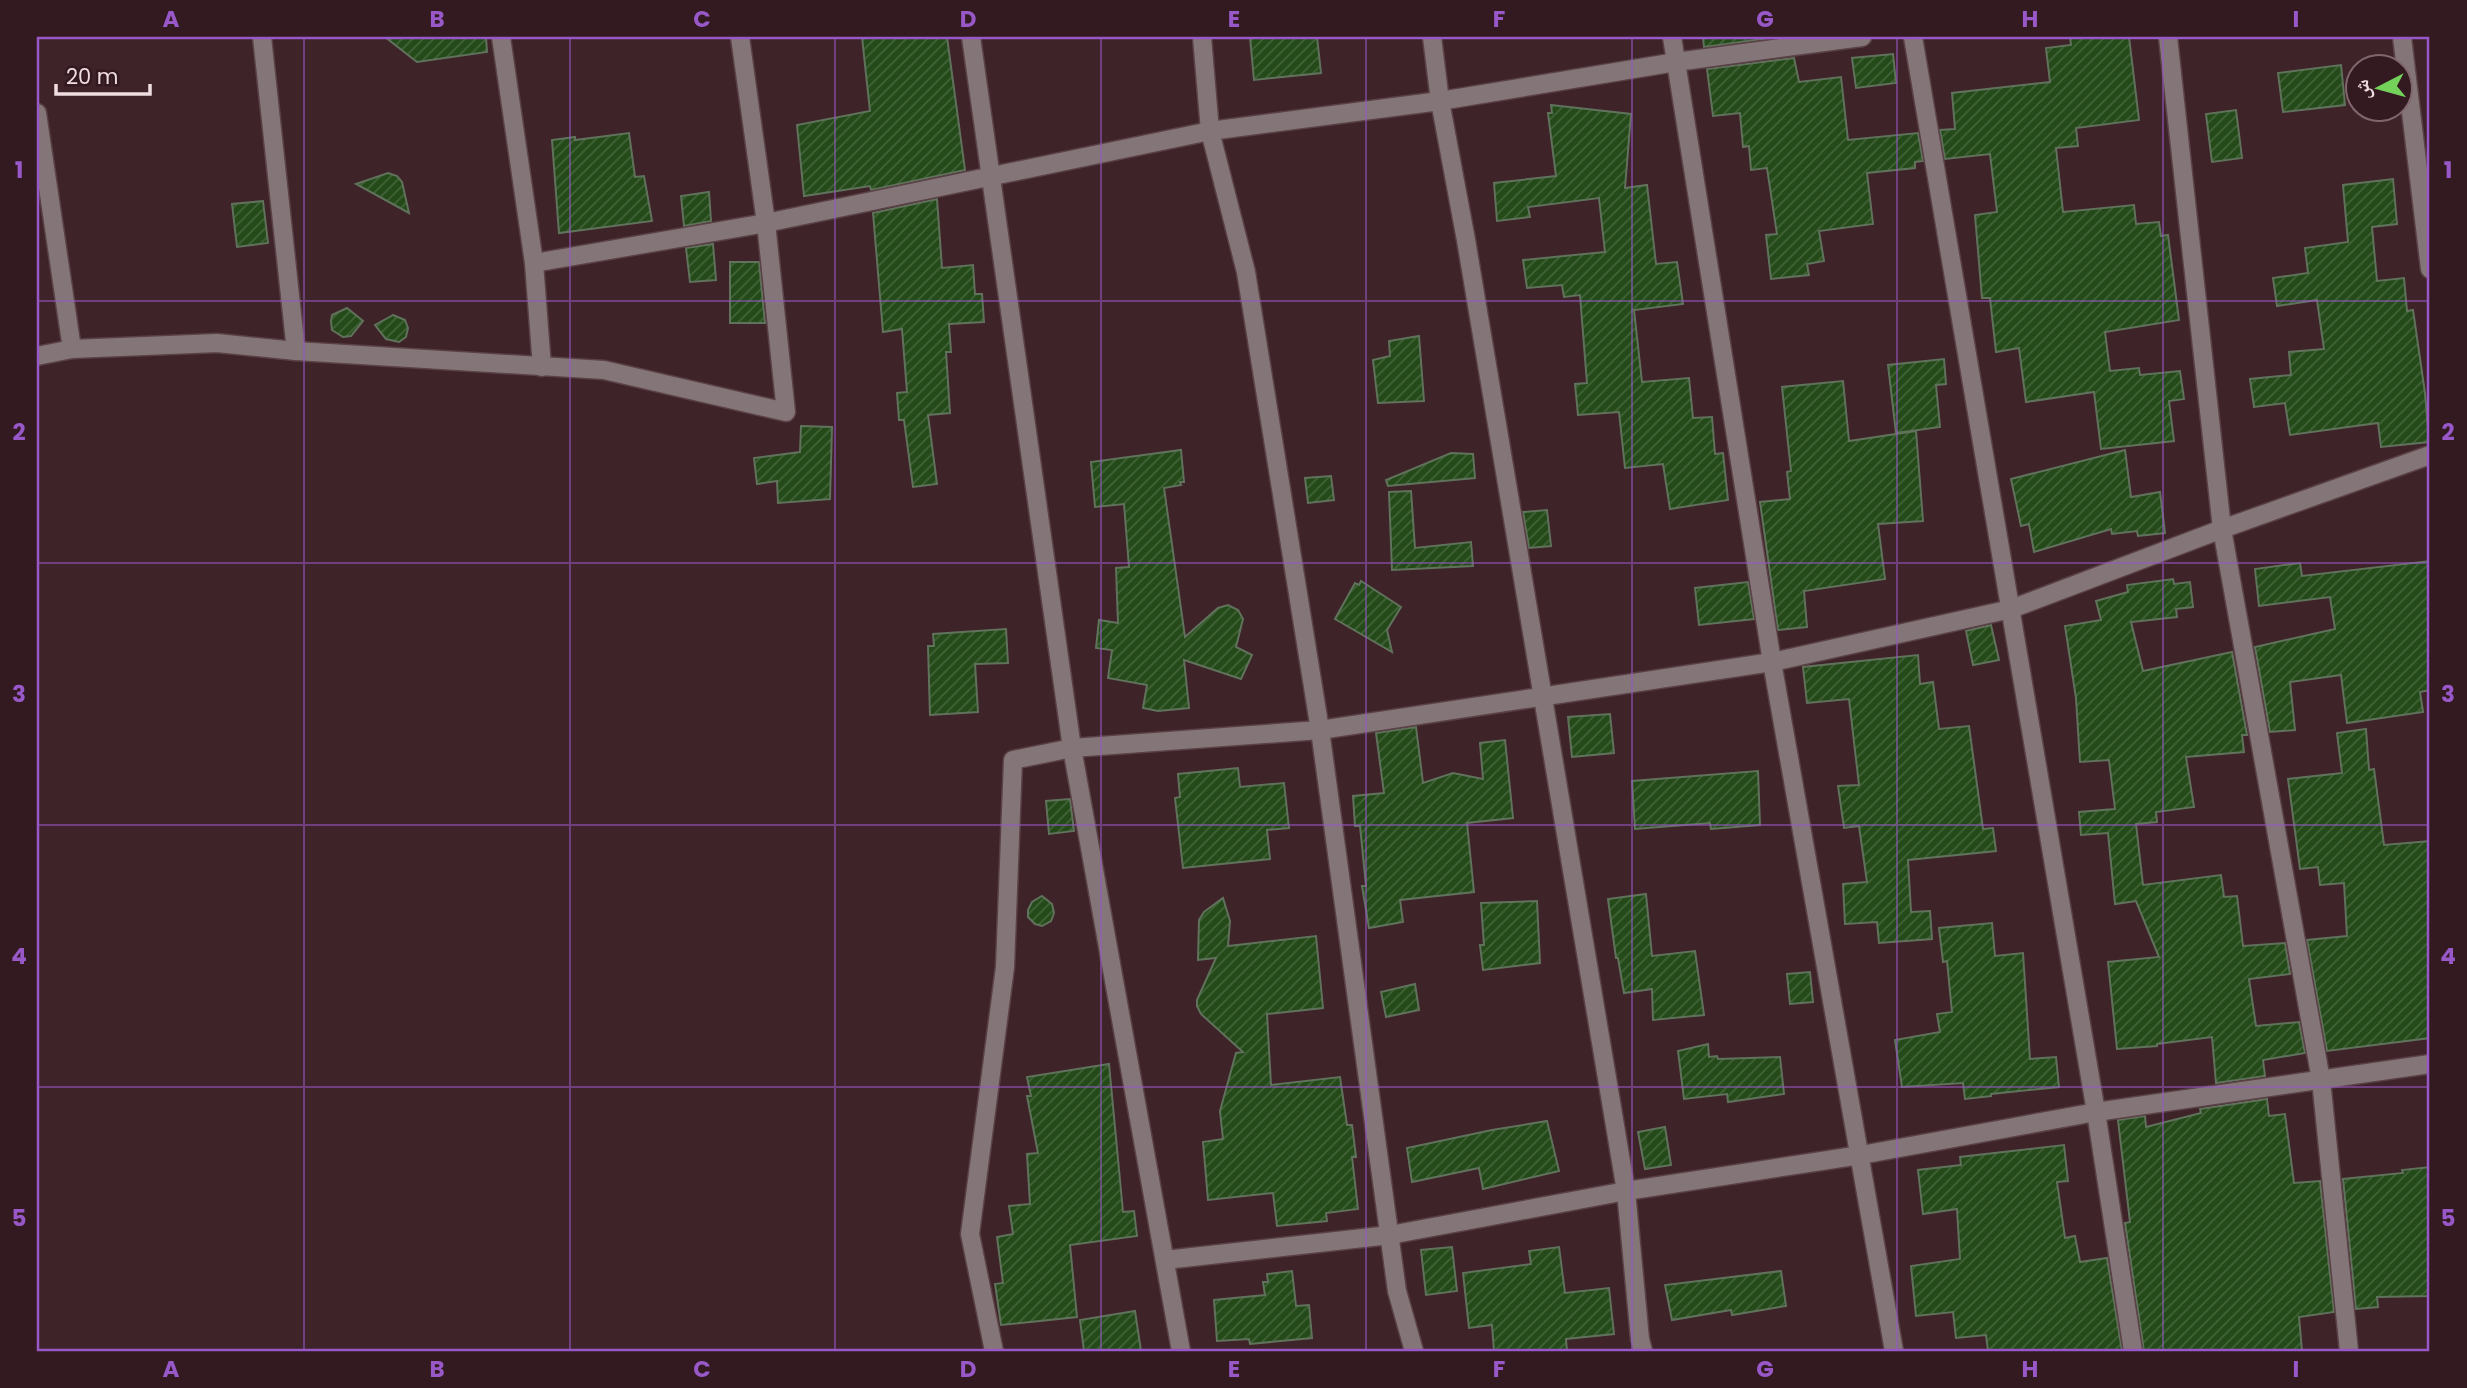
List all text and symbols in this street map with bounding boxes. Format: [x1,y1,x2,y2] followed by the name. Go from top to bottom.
[163,3,180,35] text: A
[429,3,445,35] text: B
[693,3,711,35] text: C
[960,3,976,35] text: D
[1228,3,1240,35] text: E
[1493,3,1505,35] text: F
[1756,3,1774,35] text: G
[2022,3,2038,35] text: H
[2293,3,2299,35] text: I
[56,52,150,96] scale bar
[2344,52,2414,122] north arrow
[66,62,119,91] text: 20 m
[2348,78,2377,101] text: ش
[15,154,23,186] text: 1
[2444,154,2452,186] text: 1
[12,416,26,448] text: 2
[2441,416,2455,448] text: 2
[12,678,26,710] text: 3
[2441,678,2455,710] text: 3
[11,940,27,972] text: 4
[2440,940,2456,972] text: 4
[12,1202,26,1234] text: 5
[2441,1202,2455,1234] text: 5
[163,1353,180,1385] text: A
[429,1353,445,1385] text: B
[693,1353,711,1385] text: C
[960,1353,976,1385] text: D
[1228,1353,1240,1385] text: E
[1493,1353,1505,1385] text: F
[1756,1353,1774,1385] text: G
[2022,1353,2038,1385] text: H
[2293,1353,2299,1385] text: I

